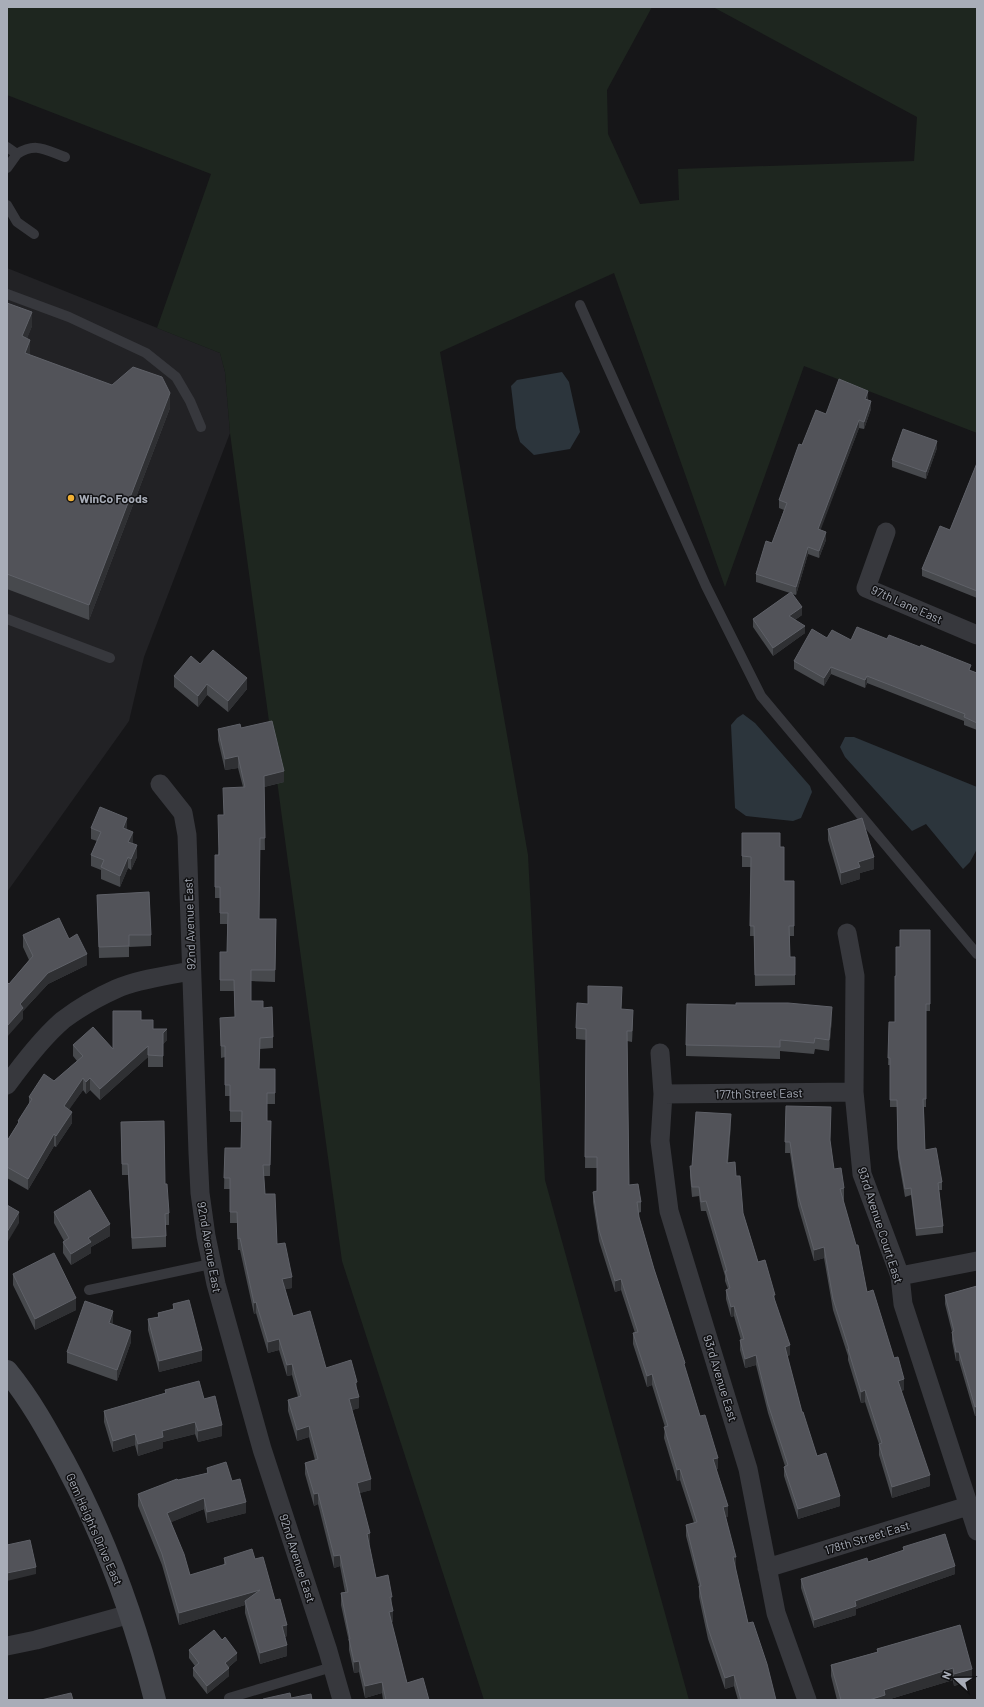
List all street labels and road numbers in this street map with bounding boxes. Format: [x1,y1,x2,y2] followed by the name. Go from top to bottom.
[869,582,945,626] street label: 97th Lane East
[180,878,198,970] street label: 92nd Avenue East
[715,1085,803,1101] street label: 177th Street East
[856,1165,906,1285] street label: 93rd Avenue Court East
[195,1200,225,1294] street label: 92nd Avenue East
[701,1333,741,1423] street label: 93rd Avenue East
[64,1471,126,1587] street label: Gem Heights Drive East
[277,1512,319,1604] street label: 92nd Avenue East
[823,1517,911,1557] street label: 178th Street East

